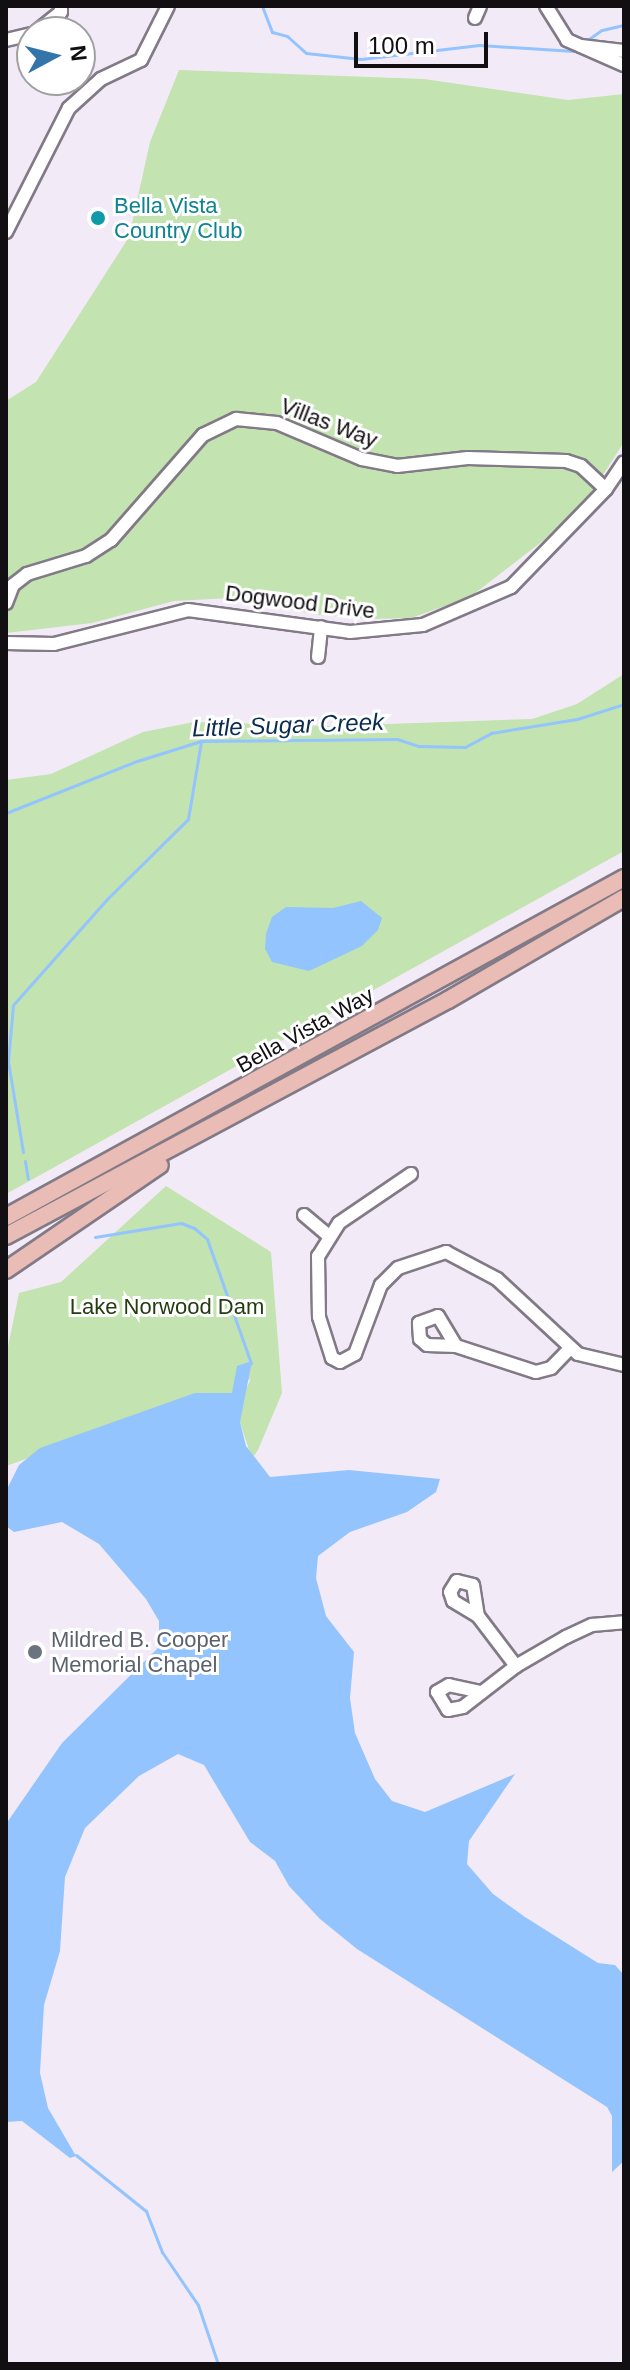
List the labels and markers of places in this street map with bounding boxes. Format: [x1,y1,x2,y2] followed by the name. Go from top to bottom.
[114,192,242,244] place label: Bella Vista Country Club
[89,209,107,227] marker: Bella Vista Country Club
[51,1626,228,1678] place label: Mildred B. Cooper Memorial Chapel
[26,1643,44,1661] marker: Mildred B. Cooper Memorial Chapel

